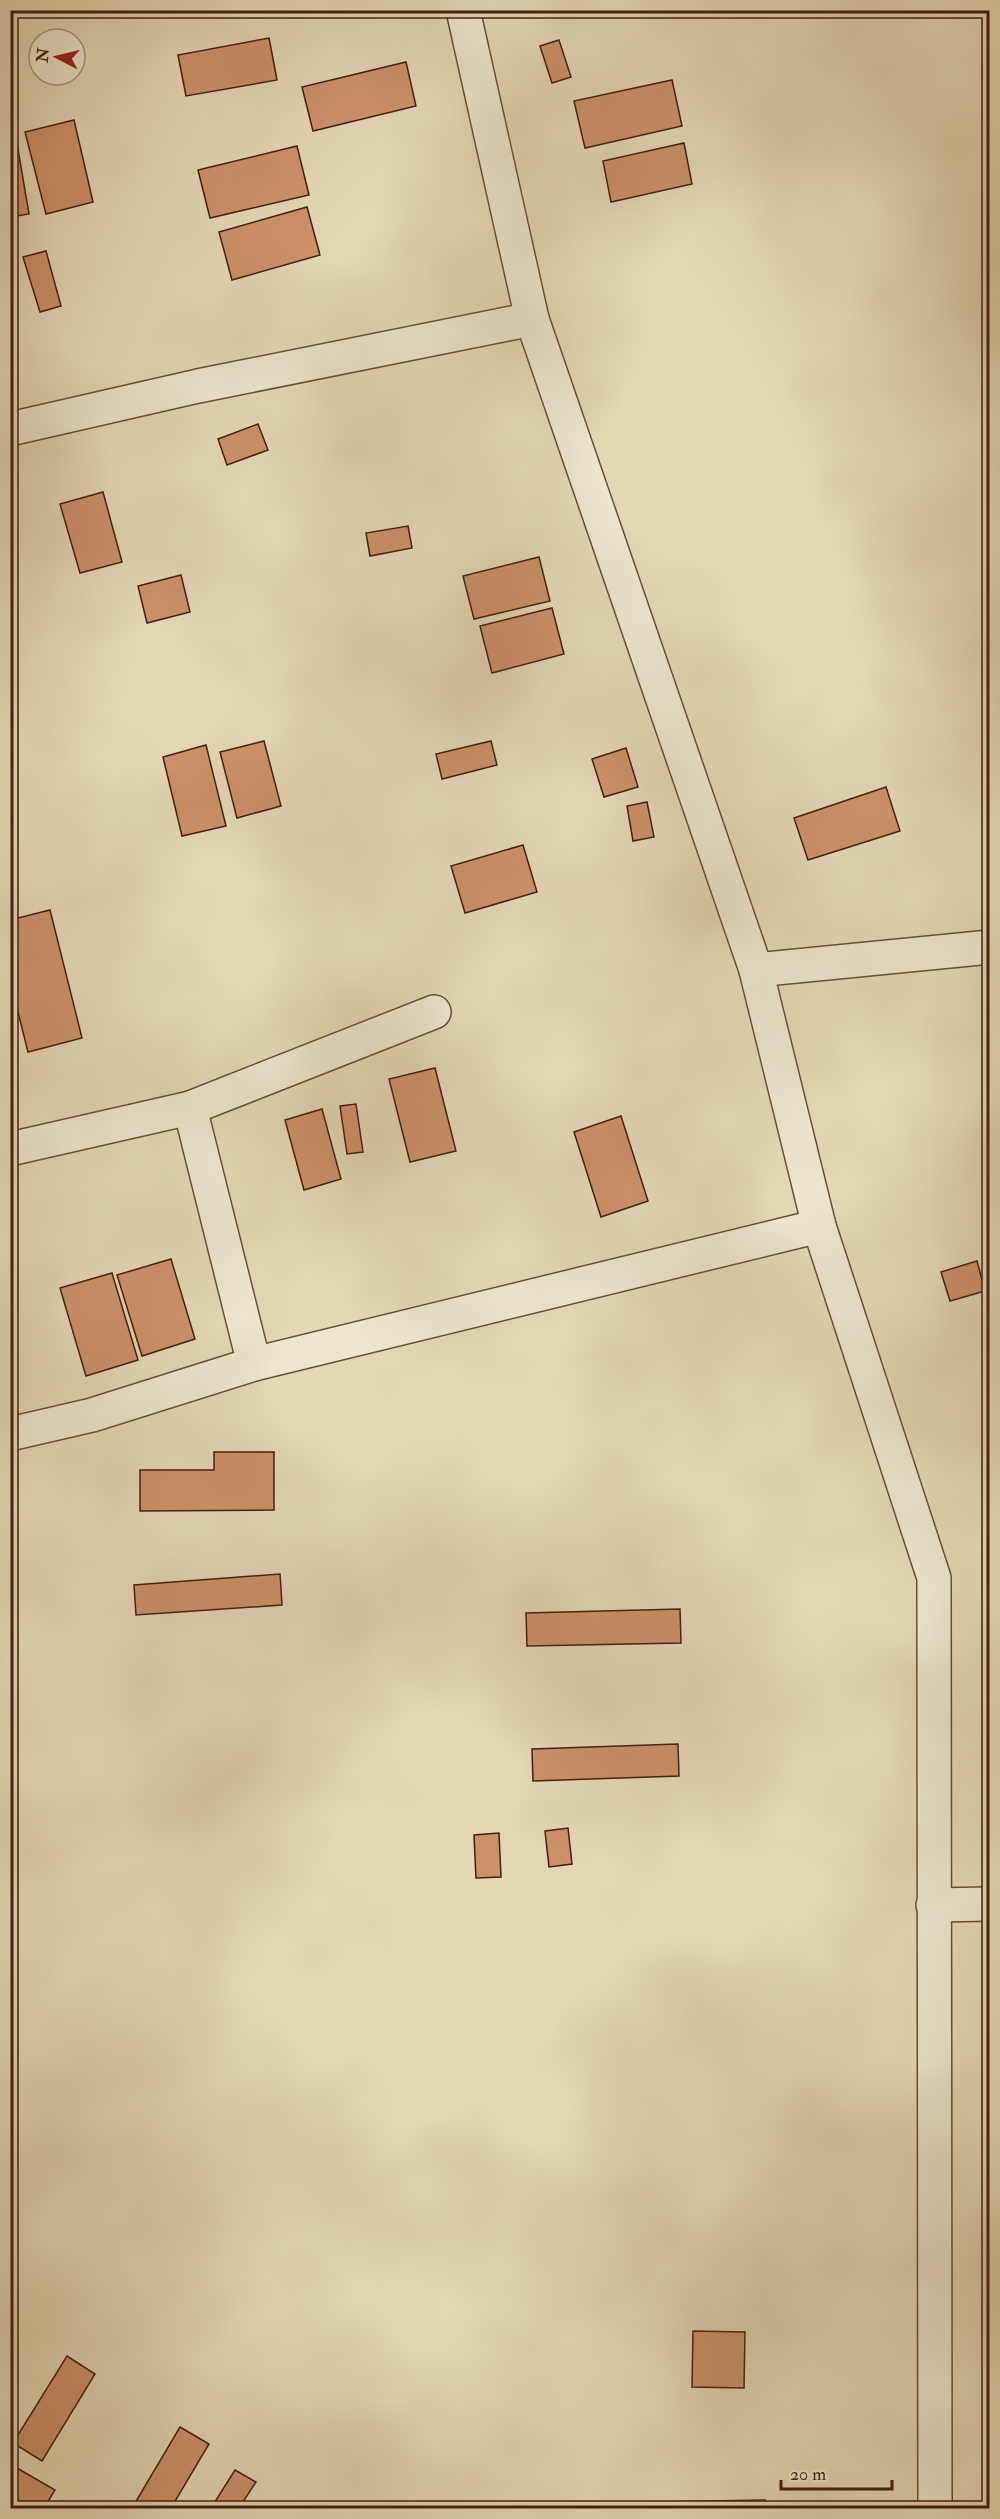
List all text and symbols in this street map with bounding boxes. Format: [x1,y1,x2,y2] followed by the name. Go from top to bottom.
[27,27,87,87] north arrow
[32,46,54,65] text: N
[781,2453,892,2491] scale bar
[790,2463,826,2486] text: 20 m

